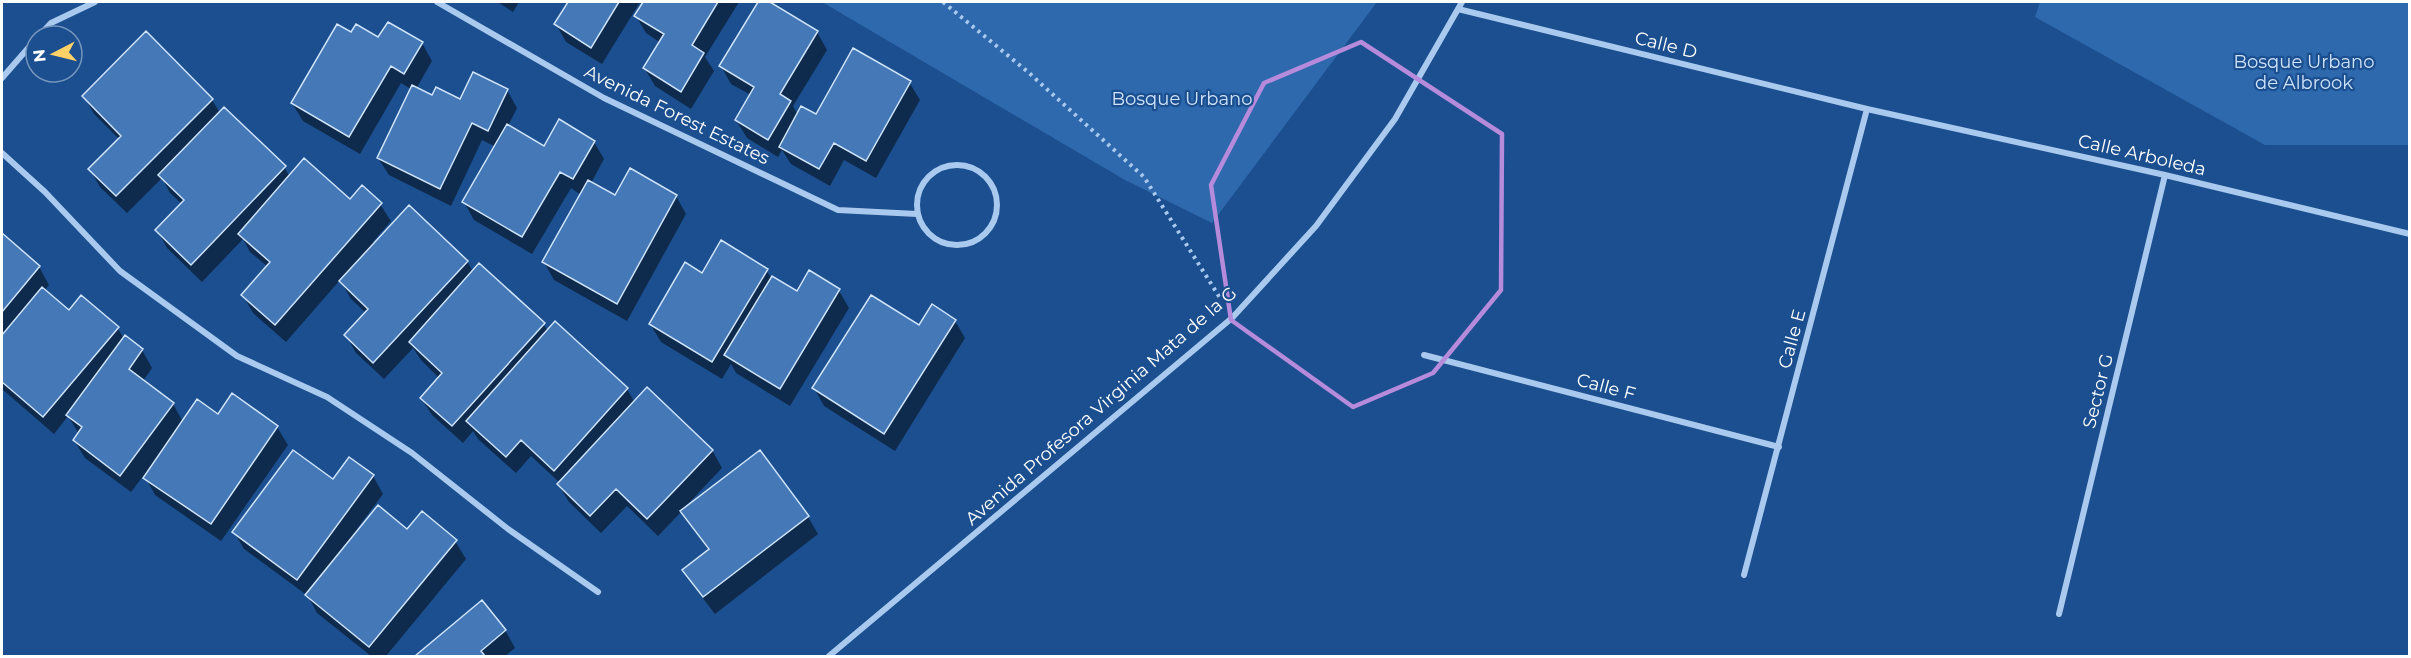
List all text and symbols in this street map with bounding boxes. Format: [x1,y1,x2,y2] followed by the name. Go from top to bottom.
[24,24,84,84] north arrow
[1633,27,1699,63] street label: Calle D
[29,48,50,63] text: N
[2233,51,2375,94] park label: Bosque Urbano de Albrook
[581,61,773,170] street label: Avenida Forest Estates
[1111,88,1253,110] park label: Bosque Urbano
[2076,130,2208,180] street label: Calle Arboleda
[961,282,1241,530] street label: Avenida Profesora Virginia Mata de la G
[1774,307,1810,371] street label: Calle E
[2078,351,2118,431] street label: Sector G
[1574,369,1638,405] street label: Calle F

